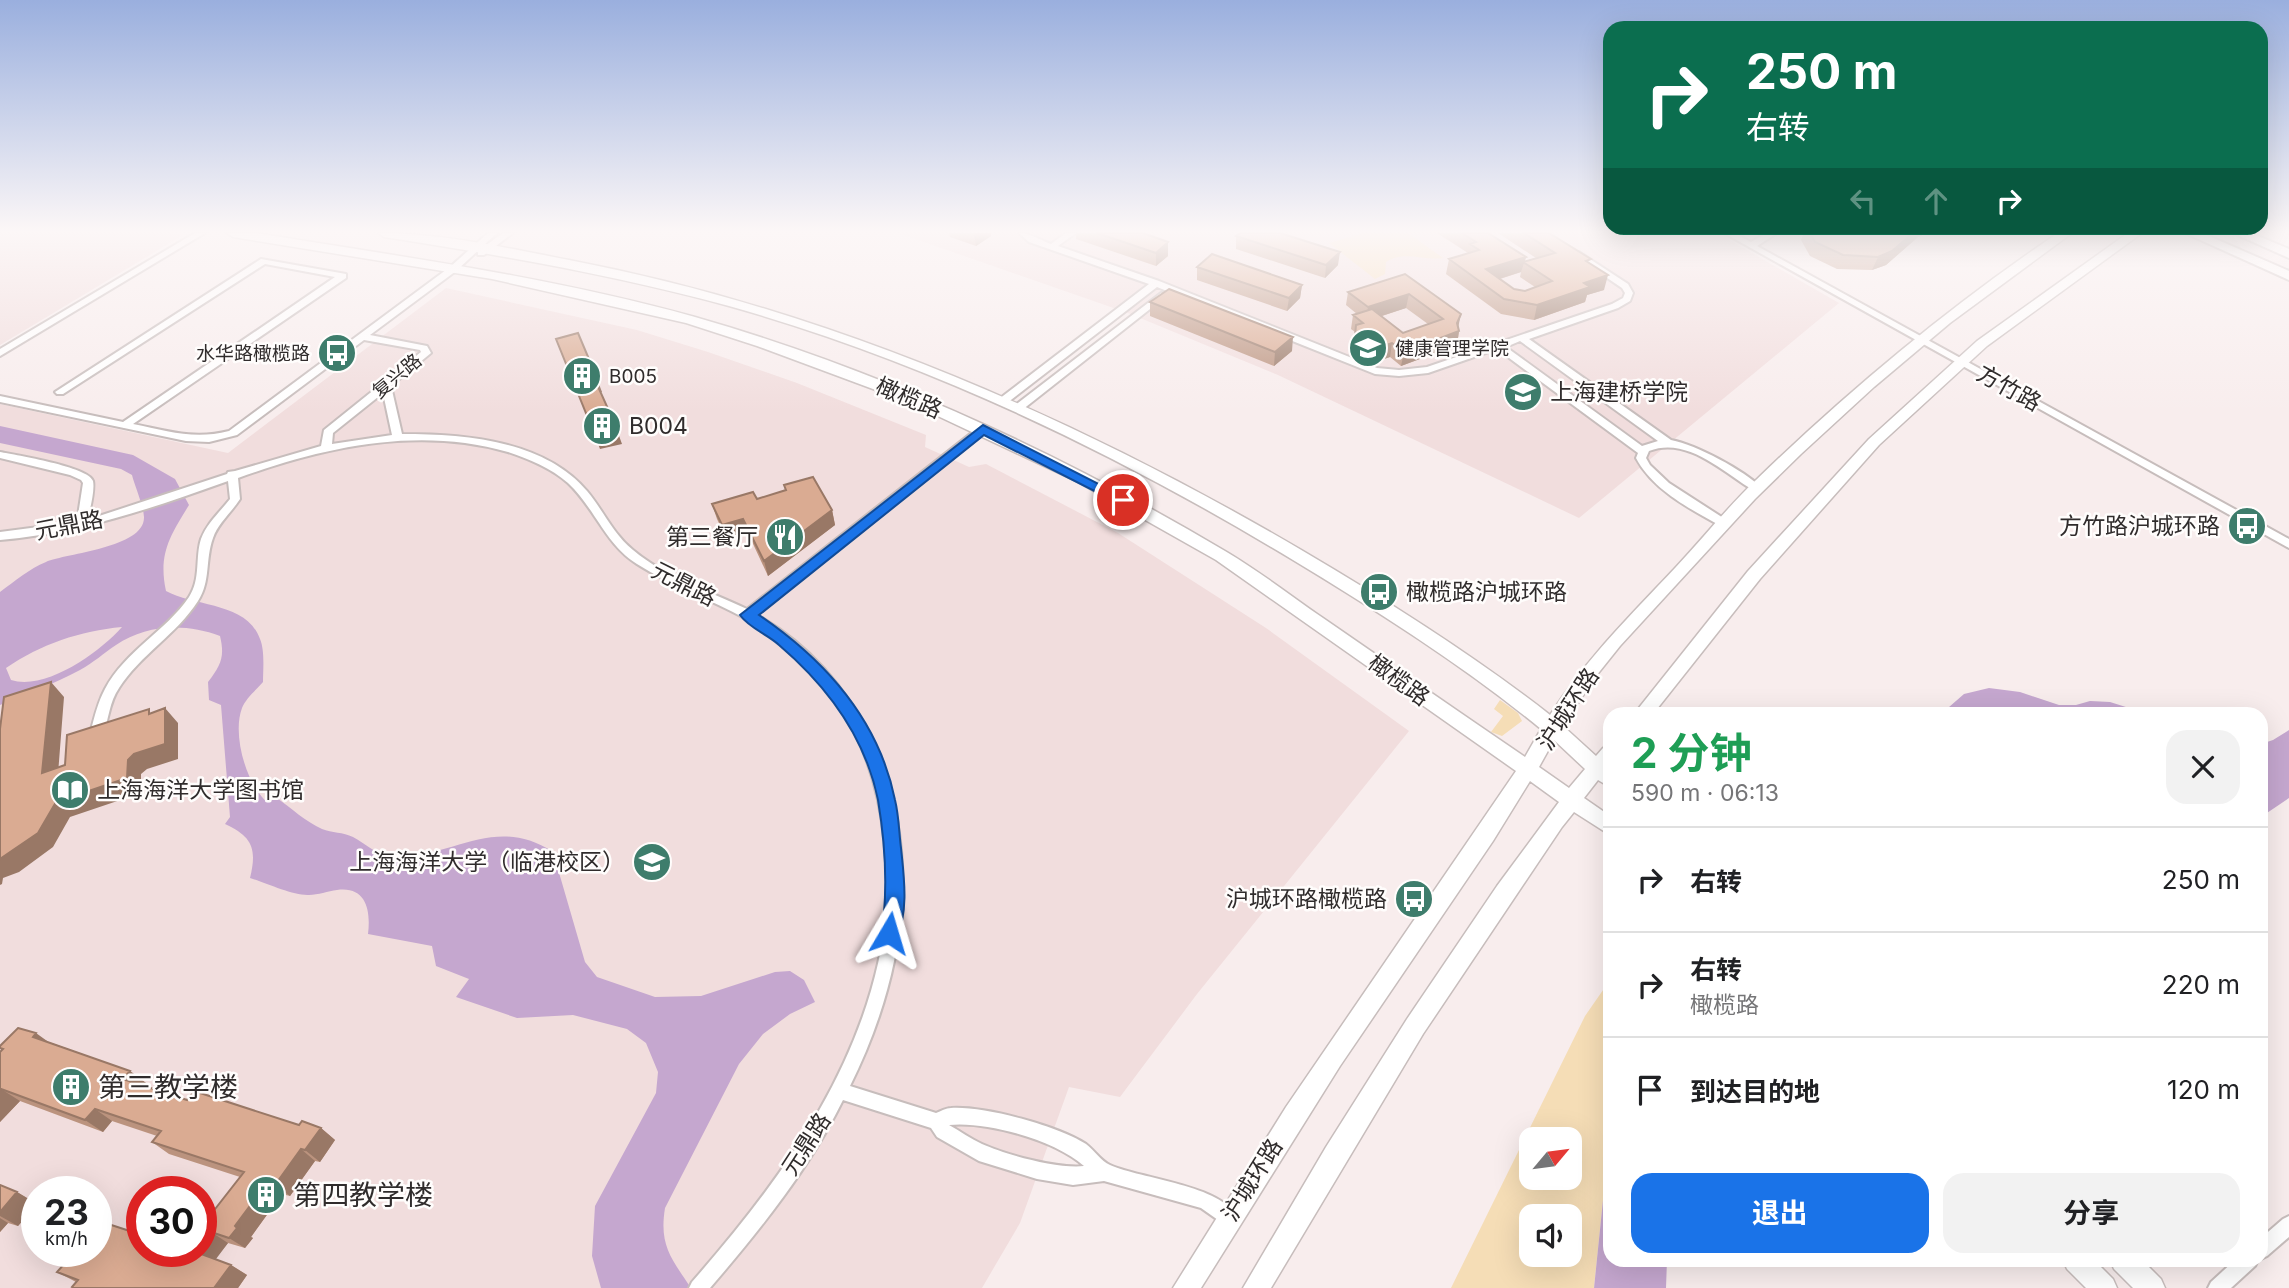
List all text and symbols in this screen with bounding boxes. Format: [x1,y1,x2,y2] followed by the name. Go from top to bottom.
[1746,42,1898,101] text: 250 m
[1631,49,1722,140] icon: right
[1746,108,1810,147] text: 右转
[1844,182,1882,220] icon: left
[1917,182,1955,220] icon: ahead
[1990,182,2028,220] icon: right
[1347,327,1389,369] school or university icon: 健康管理学院
[316,332,358,374] bus stop icon: 水华路橄榄路
[1395,337,1509,360] place label: 健康管理学院
[196,342,310,365] place label: 水华路橄榄路
[368,349,426,403] street label: 复兴路
[561,355,603,397] building icon: B005
[1972,359,2046,417] street label: 方竹路
[609,365,657,388] place label: B005
[1502,371,1544,413] school or university icon: 上海建桥学院
[872,372,946,424] street label: 橄榄路
[1550,378,1688,406] place label: 上海建桥学院
[581,405,623,447] building icon: B004
[629,412,688,440] place label: B004
[1093,470,1153,530] pin
[1104,481,1142,519] icon: arrive
[32,505,106,545] street label: 元鼎路
[2226,505,2268,547] bus stop icon: 方竹路沪城环路
[2059,512,2220,540] place label: 方竹路沪城环路
[764,516,806,558] restaurant icon: 第三餐厅
[666,523,758,551] place label: 第三餐厅
[647,556,721,612] street label: 元鼎路
[1358,571,1400,613] bus stop icon: 橄榄路沪城环路
[1406,578,1567,606] place label: 橄榄路沪城环路
[1363,648,1435,712] street label: 橄榄路
[1531,663,1605,755] street label: 沪城环路
[1631,727,1751,778] text: 2 分钟
[2166,730,2240,804] button: close
[49,769,91,811] library icon: 上海海洋大学图书馆
[97,776,304,804] place label: 上海海洋大学图书馆
[1631,779,1779,807] text: 590 m · 06:13
[631,841,673,883] school or university icon: 上海海洋大学（临港校区）
[349,848,625,876] place label: 上海海洋大学（临港校区）
[1631,861,1669,899] icon: right
[2162,864,2240,895] text: 250 m
[1690,866,1742,897] text: 右转
[1393,878,1435,920] bus stop icon: 沪城环路橄榄路
[1226,885,1387,913] place label: 沪城环路橄榄路
[852,896,926,970] position arrow
[1690,954,1742,985] text: 右转
[1631,966,1669,1004] icon: right
[2162,969,2240,1000] text: 220 m
[1690,991,1759,1019] text: 橄榄路
[50,1066,92,1108] building icon: 第三教学楼
[98,1070,238,1104] place label: 第三教学楼
[1631,1071,1669,1109] icon: arrive
[2167,1074,2240,1105] text: 120 m
[1690,1076,1820,1107] text: 到达目的地
[775,1107,837,1181] street label: 元鼎路
[1519,1127,1582,1190] north arrow
[1519,1127,1582,1267] map controls
[1216,1134,1288,1226] street label: 沪城环路
[1631,1173,1929,1253] button: 退出
[1943,1173,2240,1253] button: 分享
[245,1174,287,1216] building icon: 第四教学楼
[126,1176,217,1267] speed limit sign: 30
[293,1178,433,1212] place label: 第四教学楼
[44,1191,89,1233] text: 23
[1519,1204,1582,1267] button: sound
[45,1228,88,1249] text: km/h

